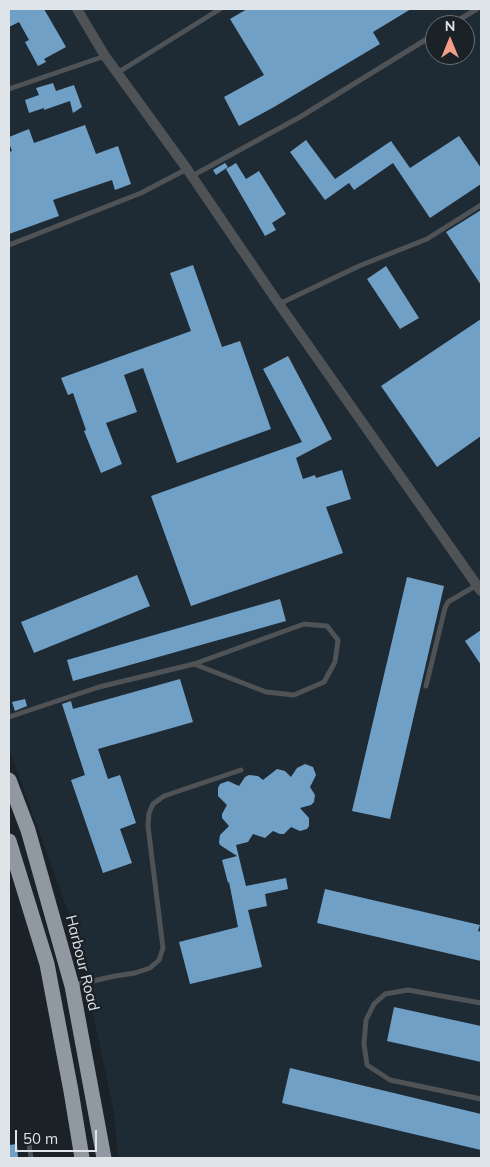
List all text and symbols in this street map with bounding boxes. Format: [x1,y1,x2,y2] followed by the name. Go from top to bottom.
[425,15,475,65] north arrow
[445,17,455,35] text: N
[61,913,103,1013] street label: Harbour Road
[18,1120,100,1152] scale bar
[23,1129,58,1148] text: 50 m

